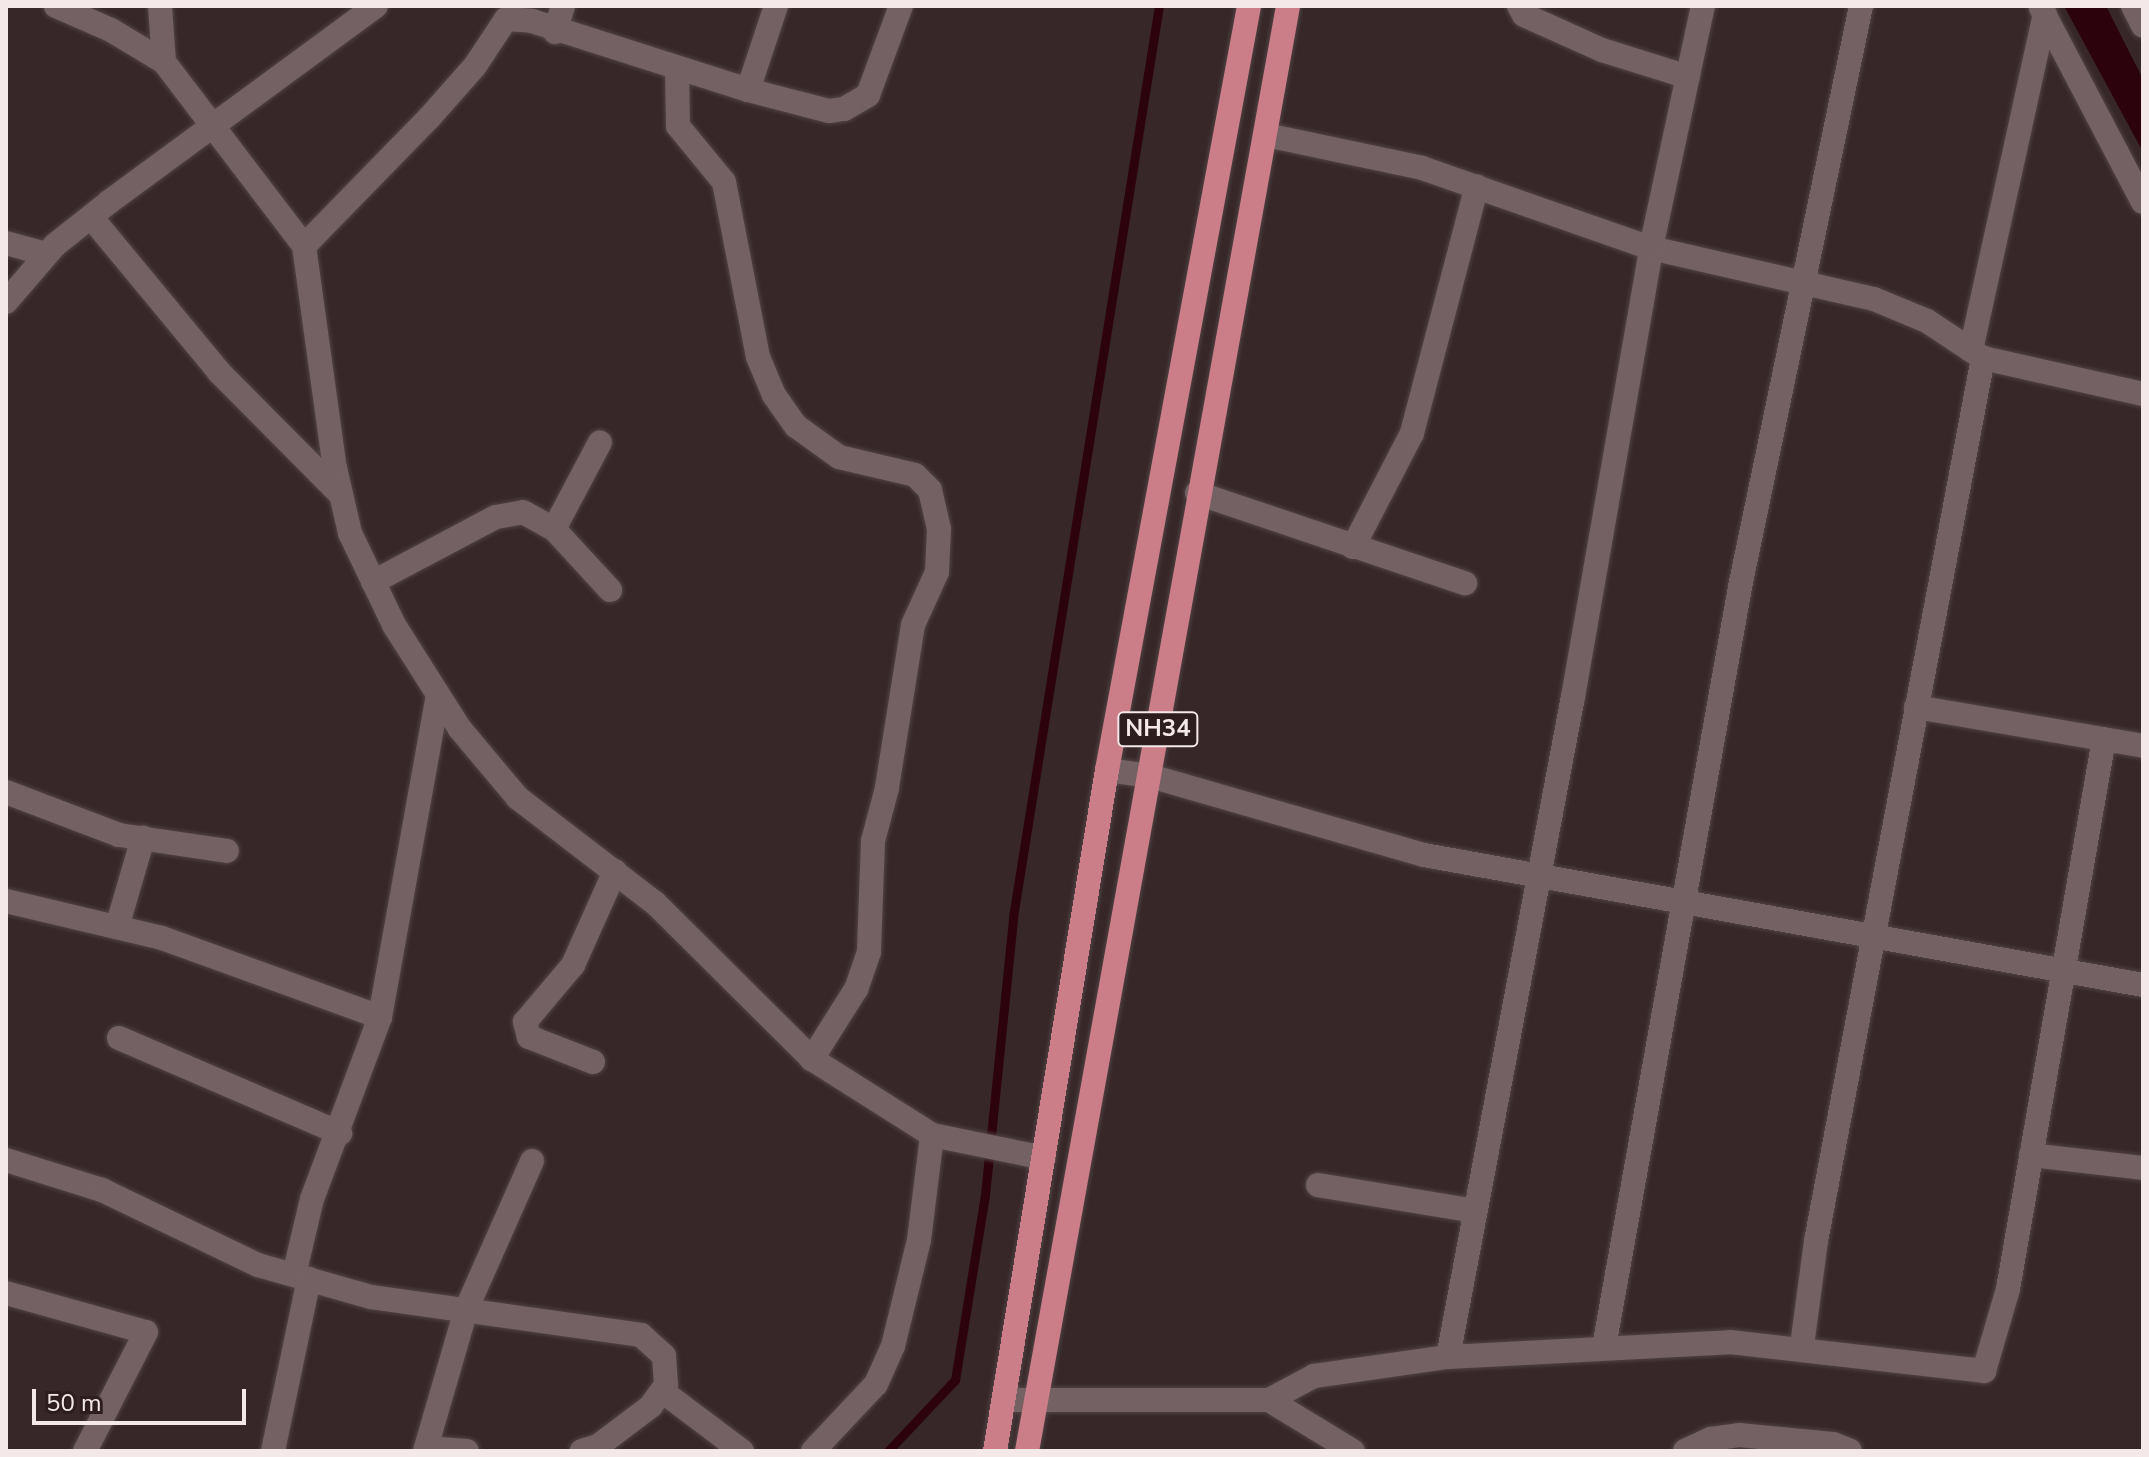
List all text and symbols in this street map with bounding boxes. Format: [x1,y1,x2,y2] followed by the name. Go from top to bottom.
[1116,709,1200,749] road number: NH34
[36,1373,250,1423] scale bar
[46,1387,102,1419] text: 50 m

